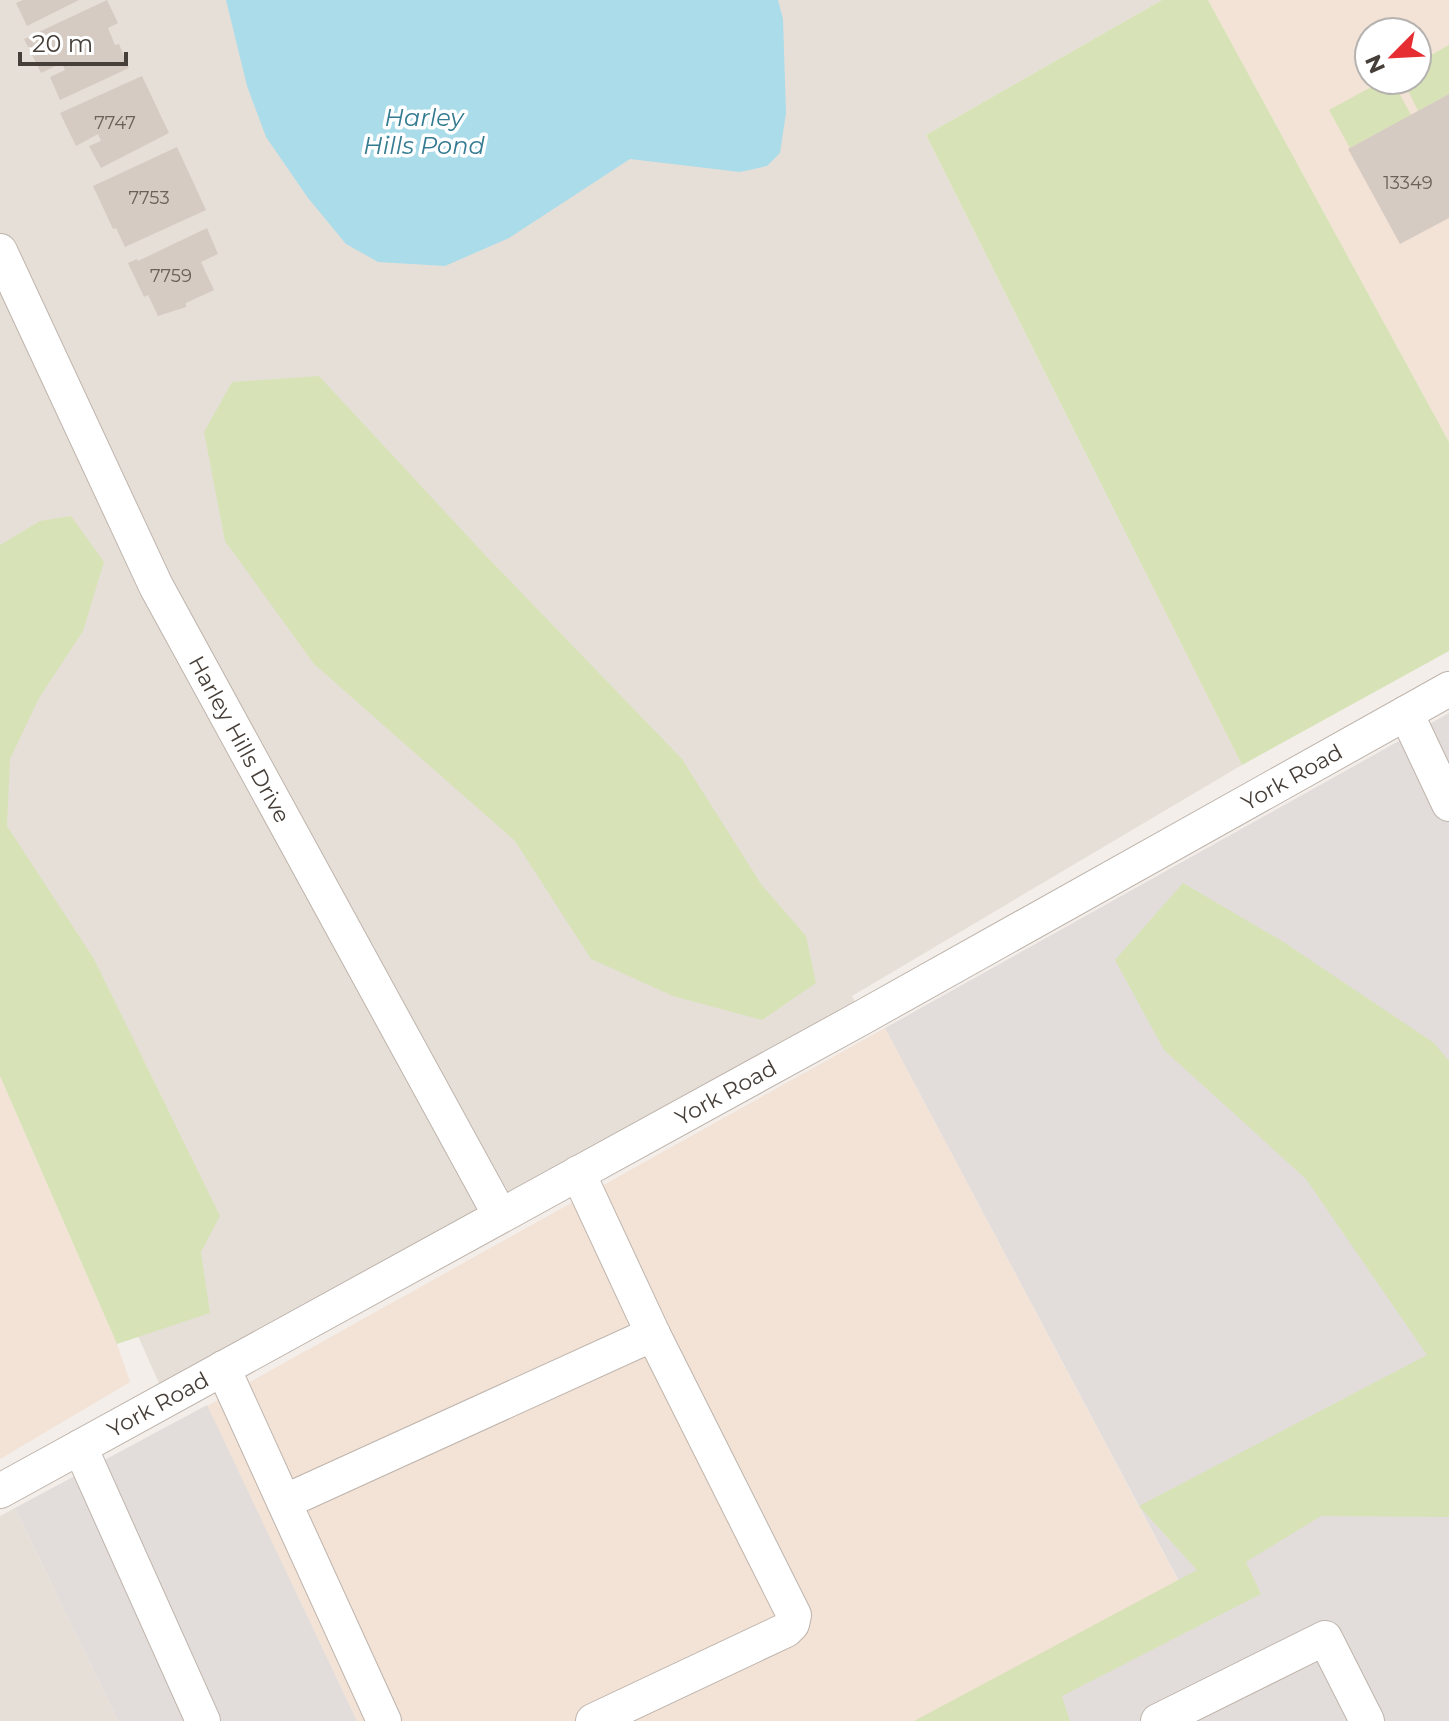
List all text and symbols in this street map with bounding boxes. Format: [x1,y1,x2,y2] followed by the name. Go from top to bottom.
[20,16,126,66] scale bar
[1353,16,1433,96] north arrow
[32,29,93,58] text: 20 m
[1359,50,1391,78] text: N
[363,103,485,160] water label: Harley Hills Pond
[94,112,136,134] house number: 7747
[1383,172,1433,194] house number: 13349
[128,187,170,209] house number: 7753
[150,265,192,287] house number: 7759
[183,651,296,827] street label: Harley Hills Drive
[1237,738,1347,816] street label: York Road
[671,1054,781,1132] street label: York Road
[103,1366,213,1443] street label: York Road

